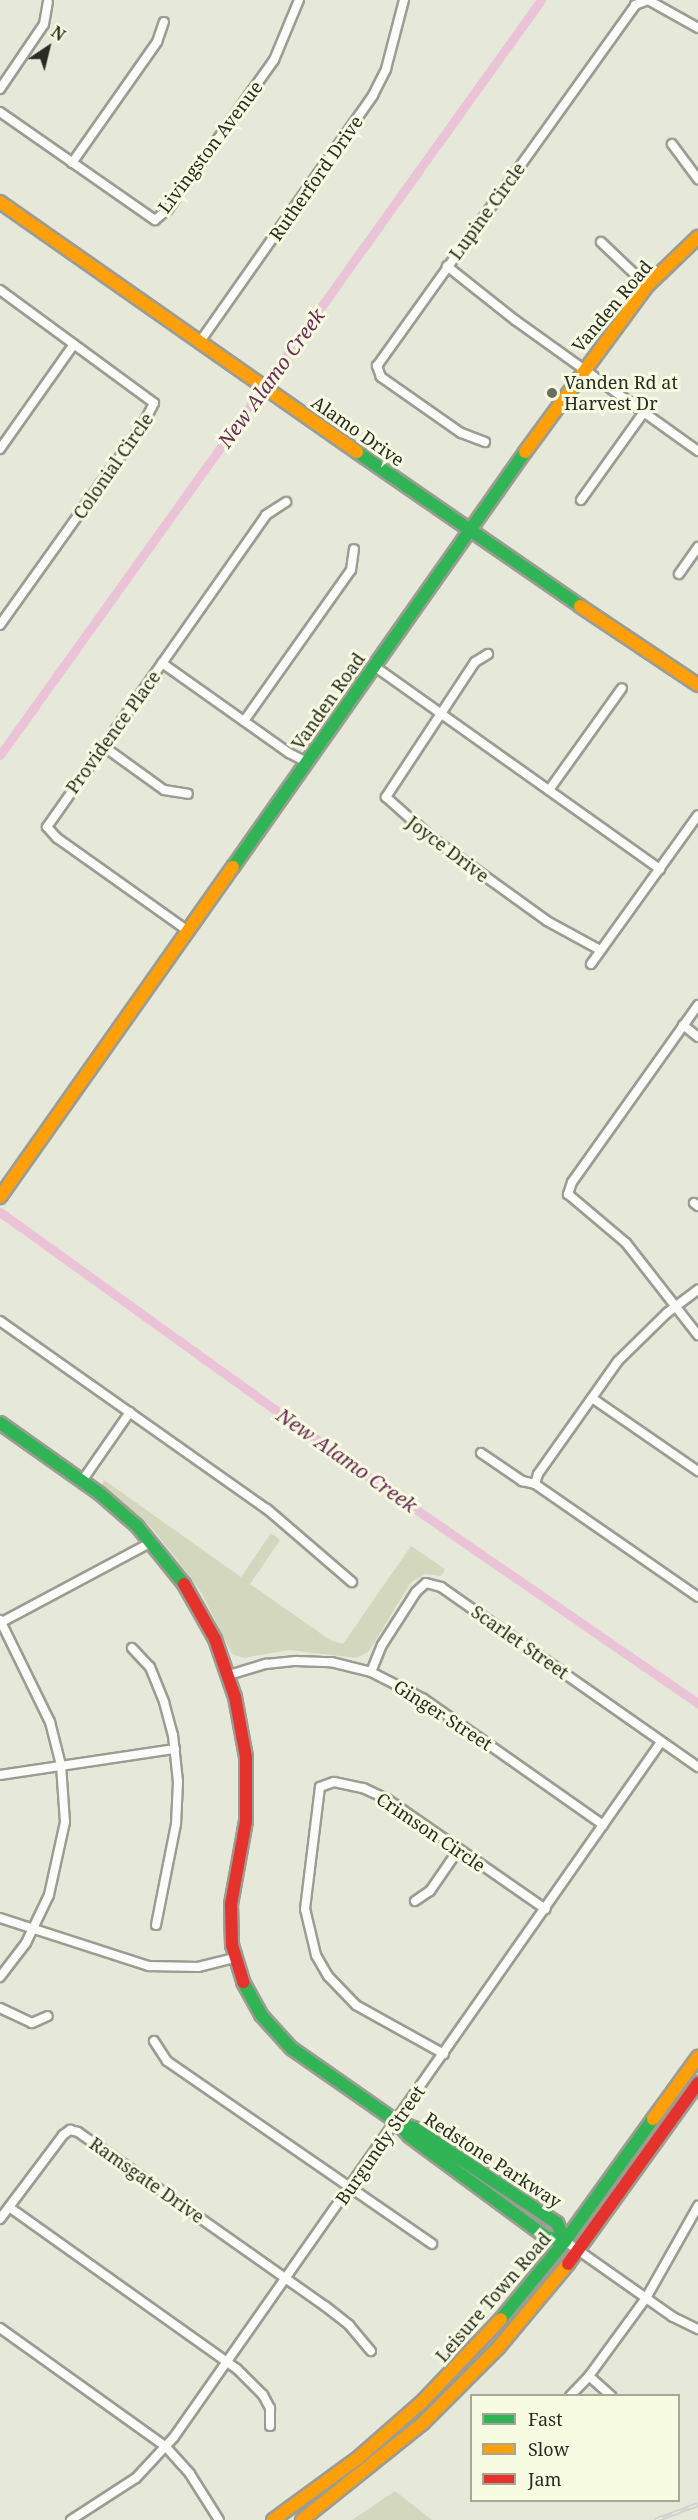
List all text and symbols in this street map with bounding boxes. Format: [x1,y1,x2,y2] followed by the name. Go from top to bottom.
[18,18,78,78] north arrow
[47,21,70,46] text: N
[153,77,267,217] street label: Livingston Avenue
[265,111,367,245] street label: Rutherford Drive
[445,158,529,264] street label: Lupine Circle
[567,256,657,356] street label: Vanden Road
[213,304,329,452] water label: New Alamo Creek
[564,372,678,415] place label: Vanden Rd at Harvest Dr
[545,386,559,400] marker: Vanden Rd at Harvest Dr
[308,391,408,471] street label: Alamo Drive
[68,409,158,523] street label: Colonial Circle
[287,648,369,754] street label: Vanden Road
[61,666,165,798] street label: Providence Place
[403,811,493,887] street label: Joyce Drive
[272,1403,422,1517] water label: New Alamo Creek
[467,1601,573,1683] street label: Scarlet Street
[390,1675,496,1755] street label: Ginger Street
[373,1788,489,1876] street label: Crimson Circle
[331,2081,429,2209] street label: Burgundy Street
[421,2108,565,2212] street label: Redstone Parkway
[86,2132,208,2228] street label: Ramsgate Drive
[431,2228,555,2366] street label: Leisure Town Road
[470,2394,680,2502] legend
[528,2407,563,2431] text: Fast
[528,2437,569,2461] text: Slow
[528,2467,562,2491] text: Jam

